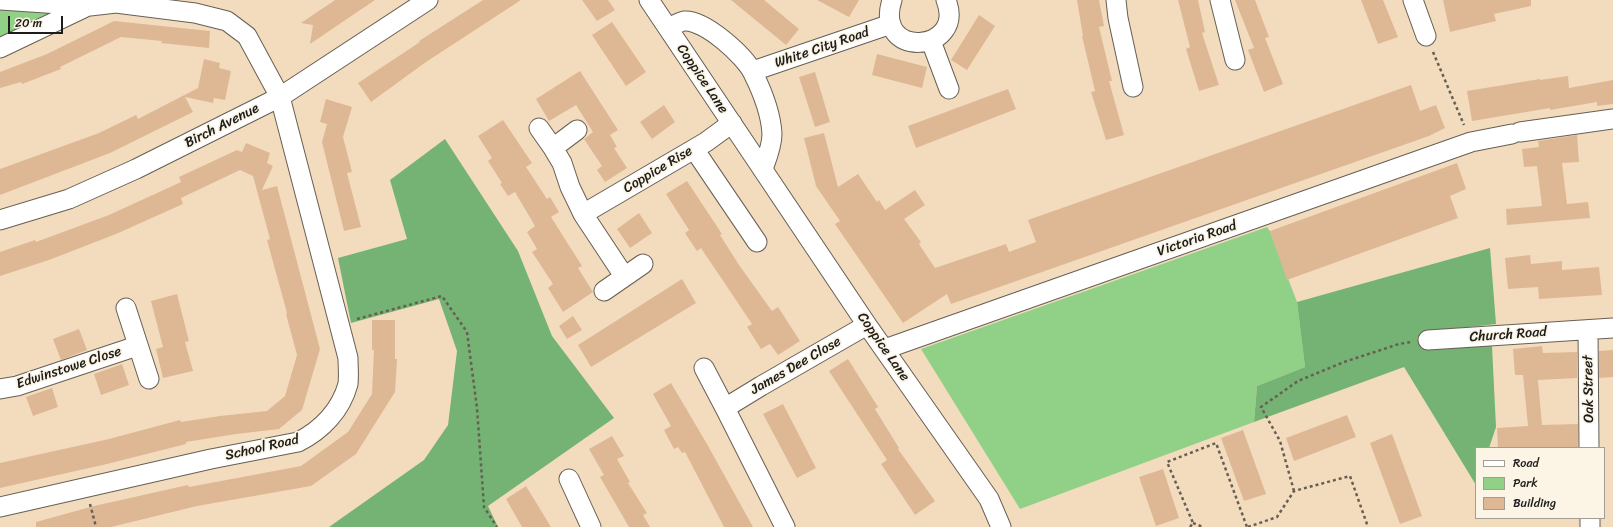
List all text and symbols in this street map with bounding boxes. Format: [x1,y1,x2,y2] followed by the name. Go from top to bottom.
[10,8,65,34] scale bar
[15,12,42,34] text: 20 m
[773,24,871,72] street label: White City Road
[673,41,731,117] street label: Coppice Lane
[182,100,262,152] street label: Birch Avenue
[620,143,696,197] street label: Coppice Rise
[1155,218,1239,260] street label: Victoria Road
[853,309,913,385] street label: Coppice Lane
[1469,324,1547,346] street label: Church Road
[748,333,844,399] street label: James Dee Close
[14,343,124,393] street label: Edwinstowe Close
[1580,355,1598,423] street label: Oak Street
[224,431,300,465] street label: School Road
[1475,447,1605,519] legend
[1513,452,1539,474] text: Road
[1513,472,1538,494] text: Park
[1513,492,1556,514] text: Building

